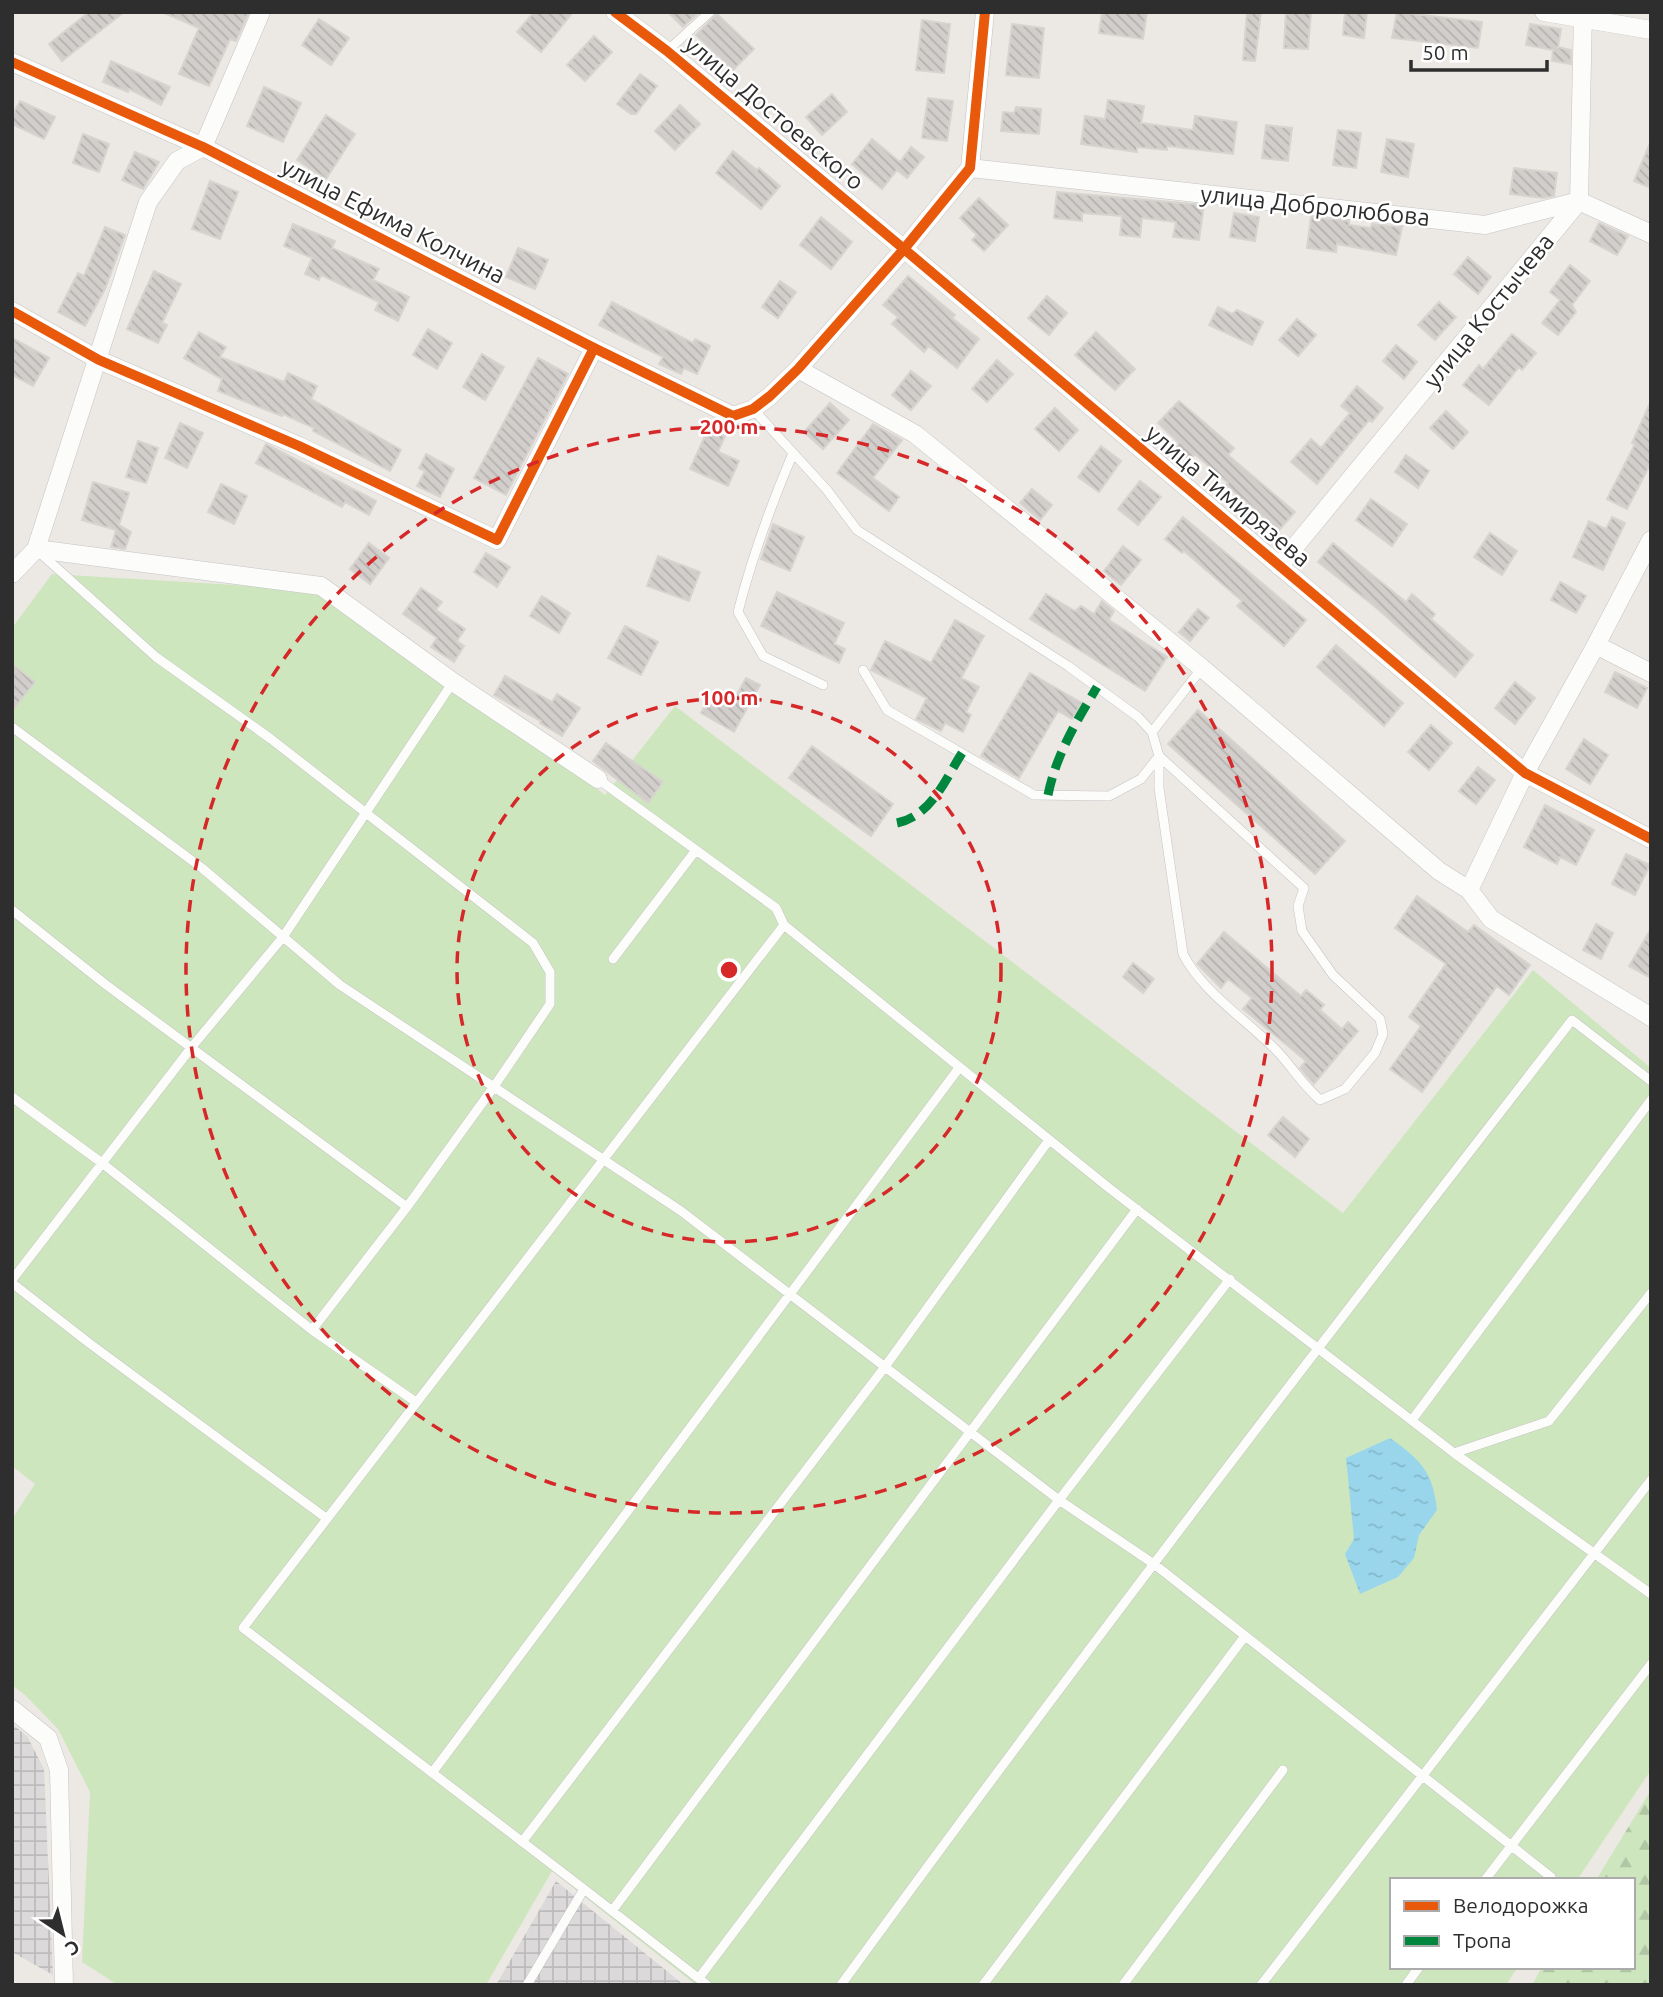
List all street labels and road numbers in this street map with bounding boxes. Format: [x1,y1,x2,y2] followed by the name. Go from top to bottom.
[679,30,869,195] street label: улица Достоевского
[277,152,510,289] street label: улица Ефима Колчина
[1199,180,1431,231] street label: улица Добролюбова
[1418,228,1559,393] street label: улица Костычева
[1141,419,1316,572] street label: улица Тимирязева

